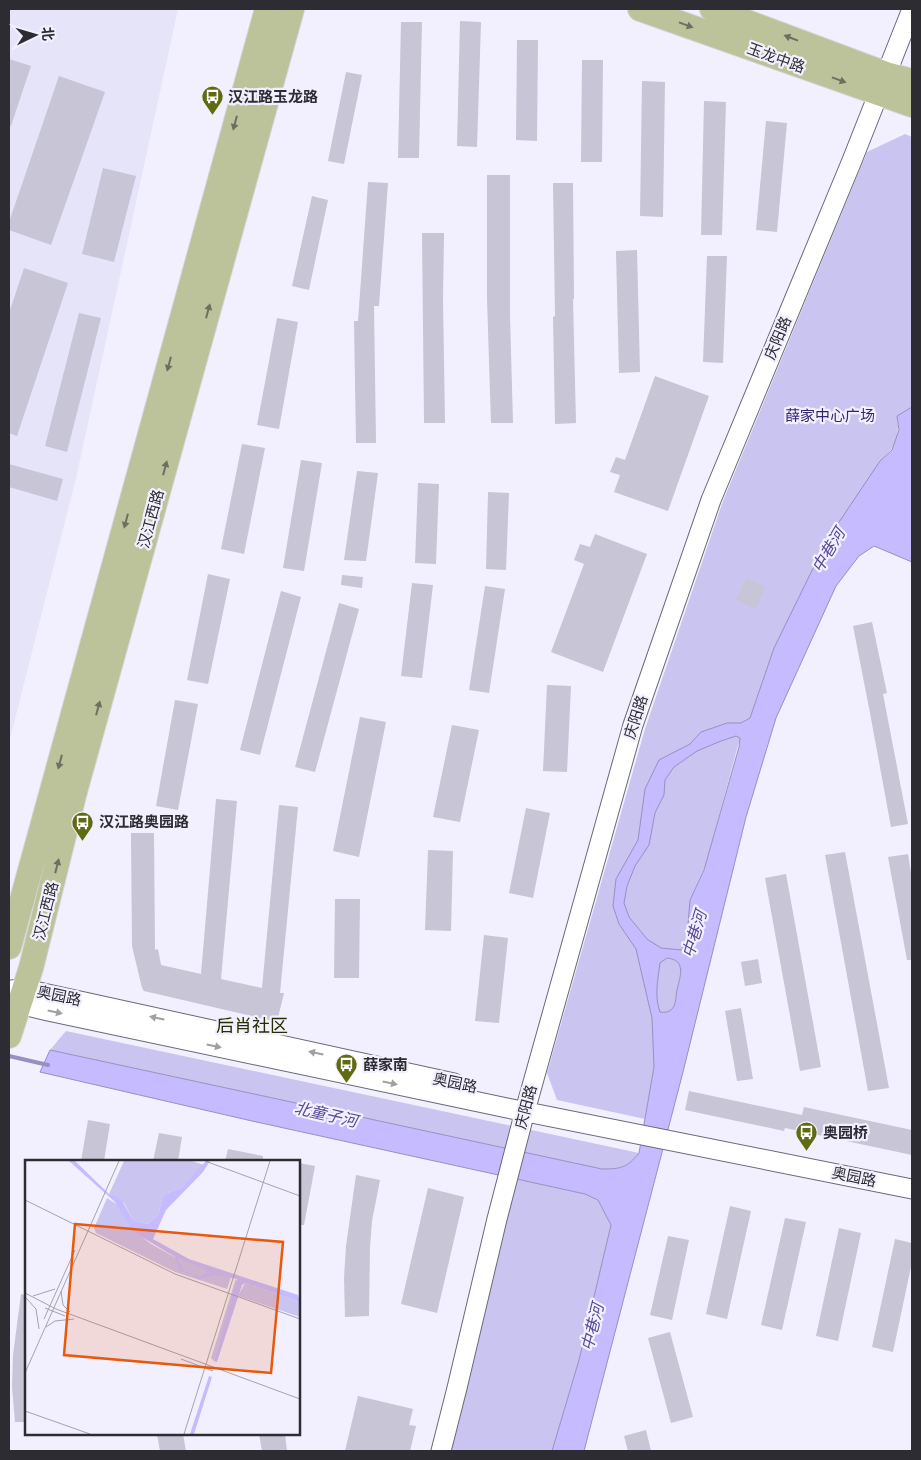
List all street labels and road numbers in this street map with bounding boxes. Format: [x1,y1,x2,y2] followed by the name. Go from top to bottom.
[745,39,807,77] street label: 玉龙中路
[761,314,795,362] street label: 庆阳路
[135,488,167,550] street label: 汉江西路
[620,693,652,741] street label: 庆阳路
[30,880,62,942] street label: 汉江西路
[35,983,83,1009] street label: 奥园路
[431,1070,479,1096] street label: 奥园路
[511,1083,541,1131] street label: 庆阳路
[830,1164,878,1190] street label: 奥园路

